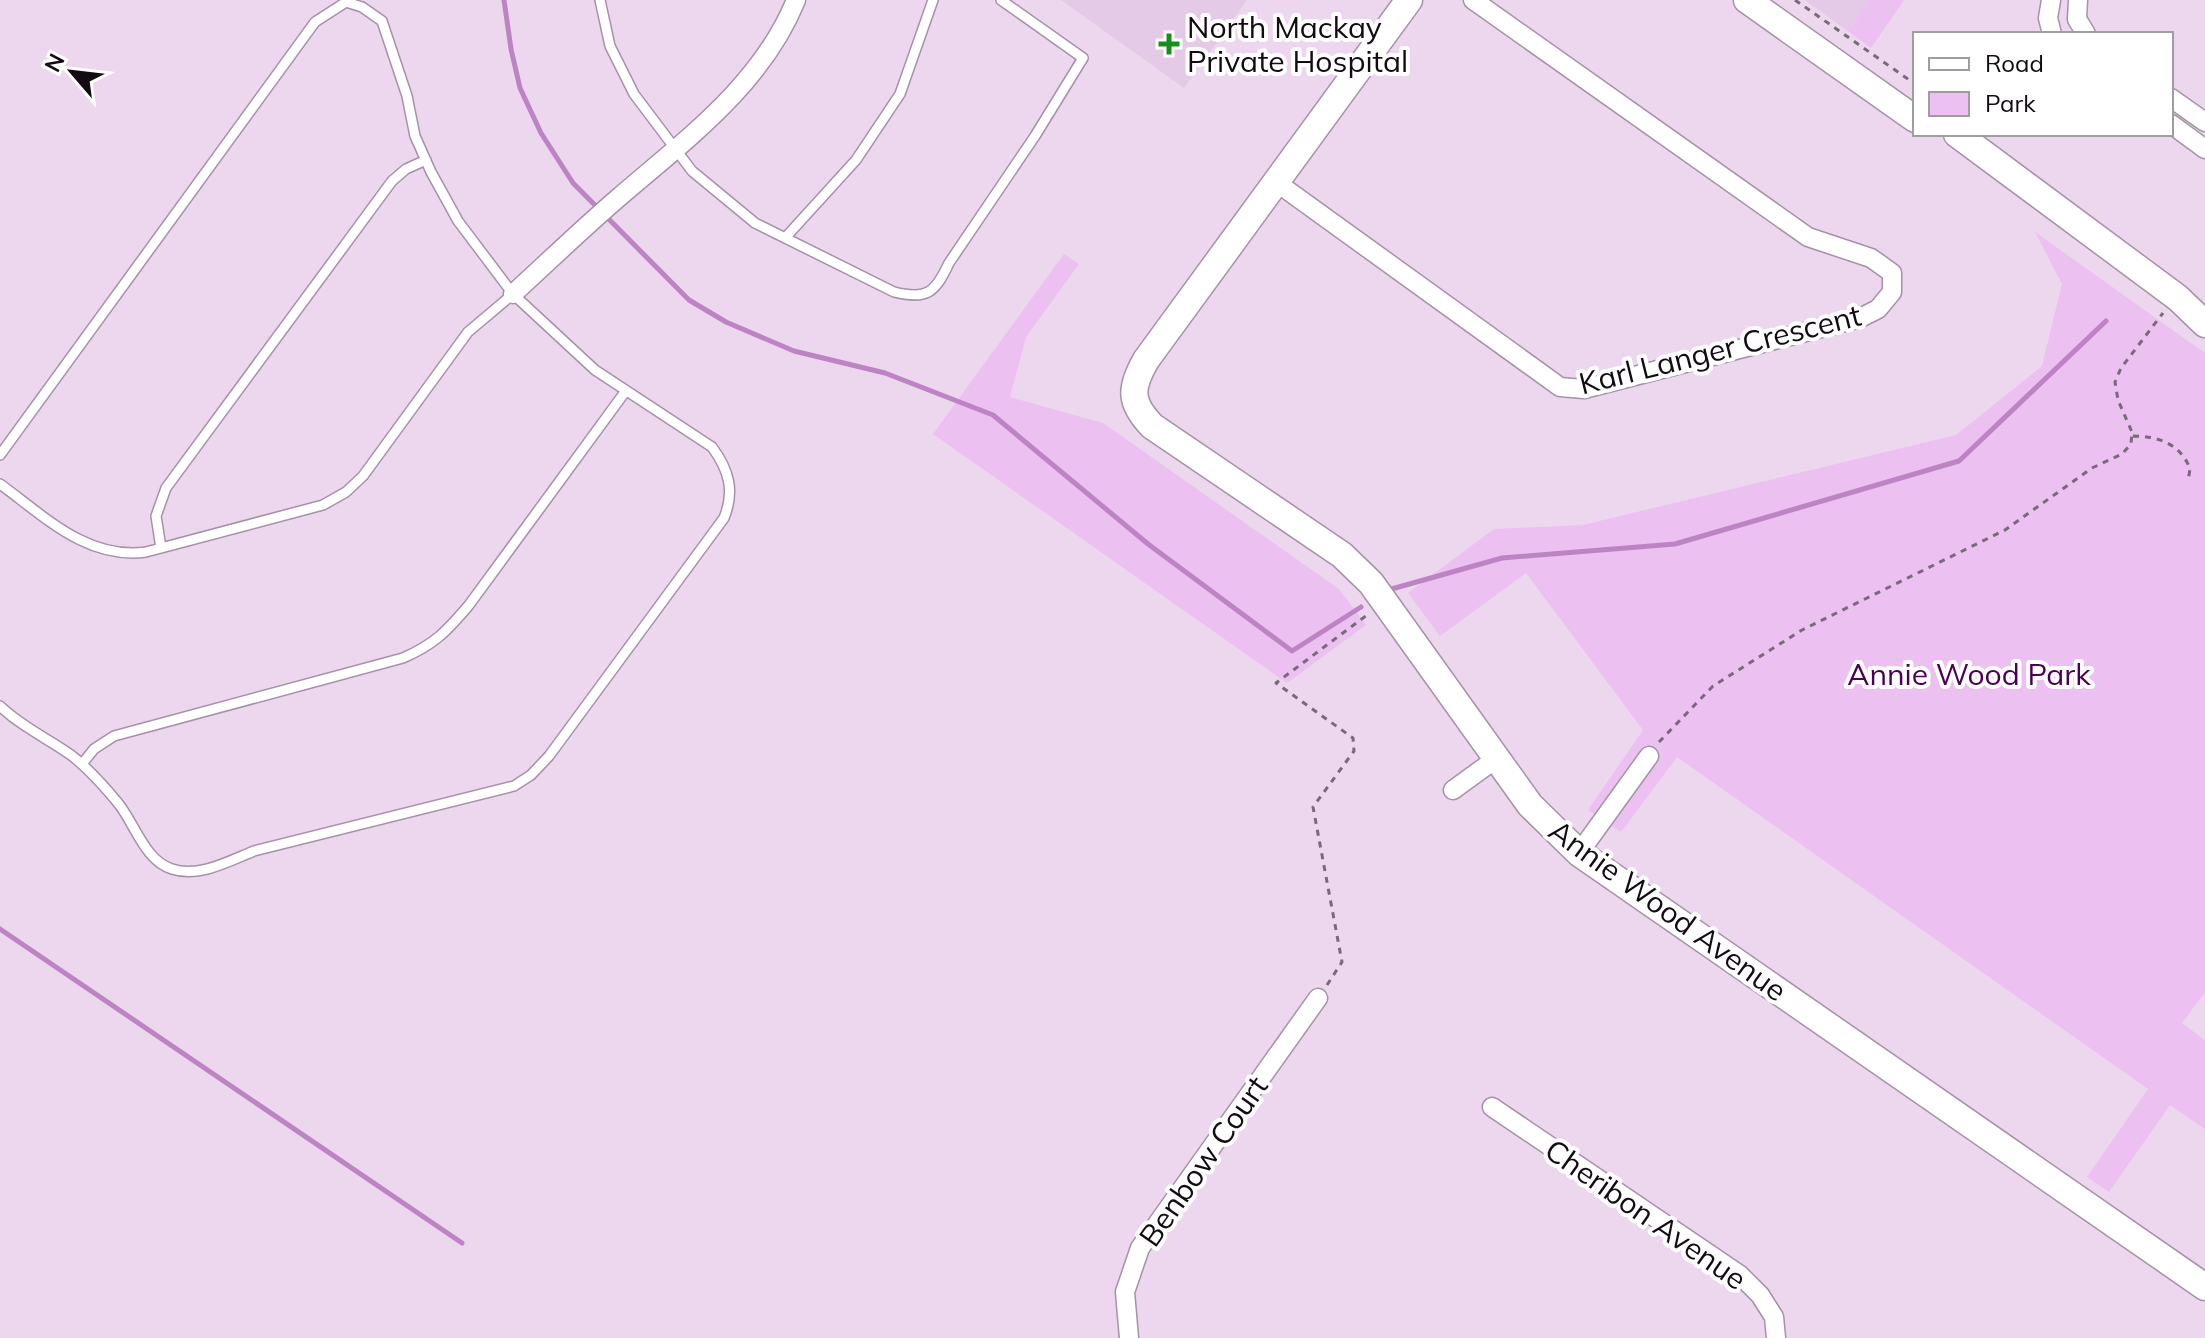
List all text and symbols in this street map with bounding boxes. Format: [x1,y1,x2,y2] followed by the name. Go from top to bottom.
[1187,8,1408,80] place label: North Mackay Private Hospital
[32,32,112,112] north arrow
[1913,32,2173,136] legend
[1158,33,1180,55] marker: North Mackay Private Hospital
[1985,48,2044,78] text: Road
[38,49,71,77] text: N
[1985,88,2036,118] text: Park
[1575,296,1865,402] street label: Karl Langer Crescent
[1847,655,2091,693] park label: Annie Wood Park
[1542,811,1794,1009] street label: Annie Wood Avenue
[1130,1069,1276,1253] street label: Benbow Court
[1538,1130,1754,1298] street label: Cheribon Avenue

